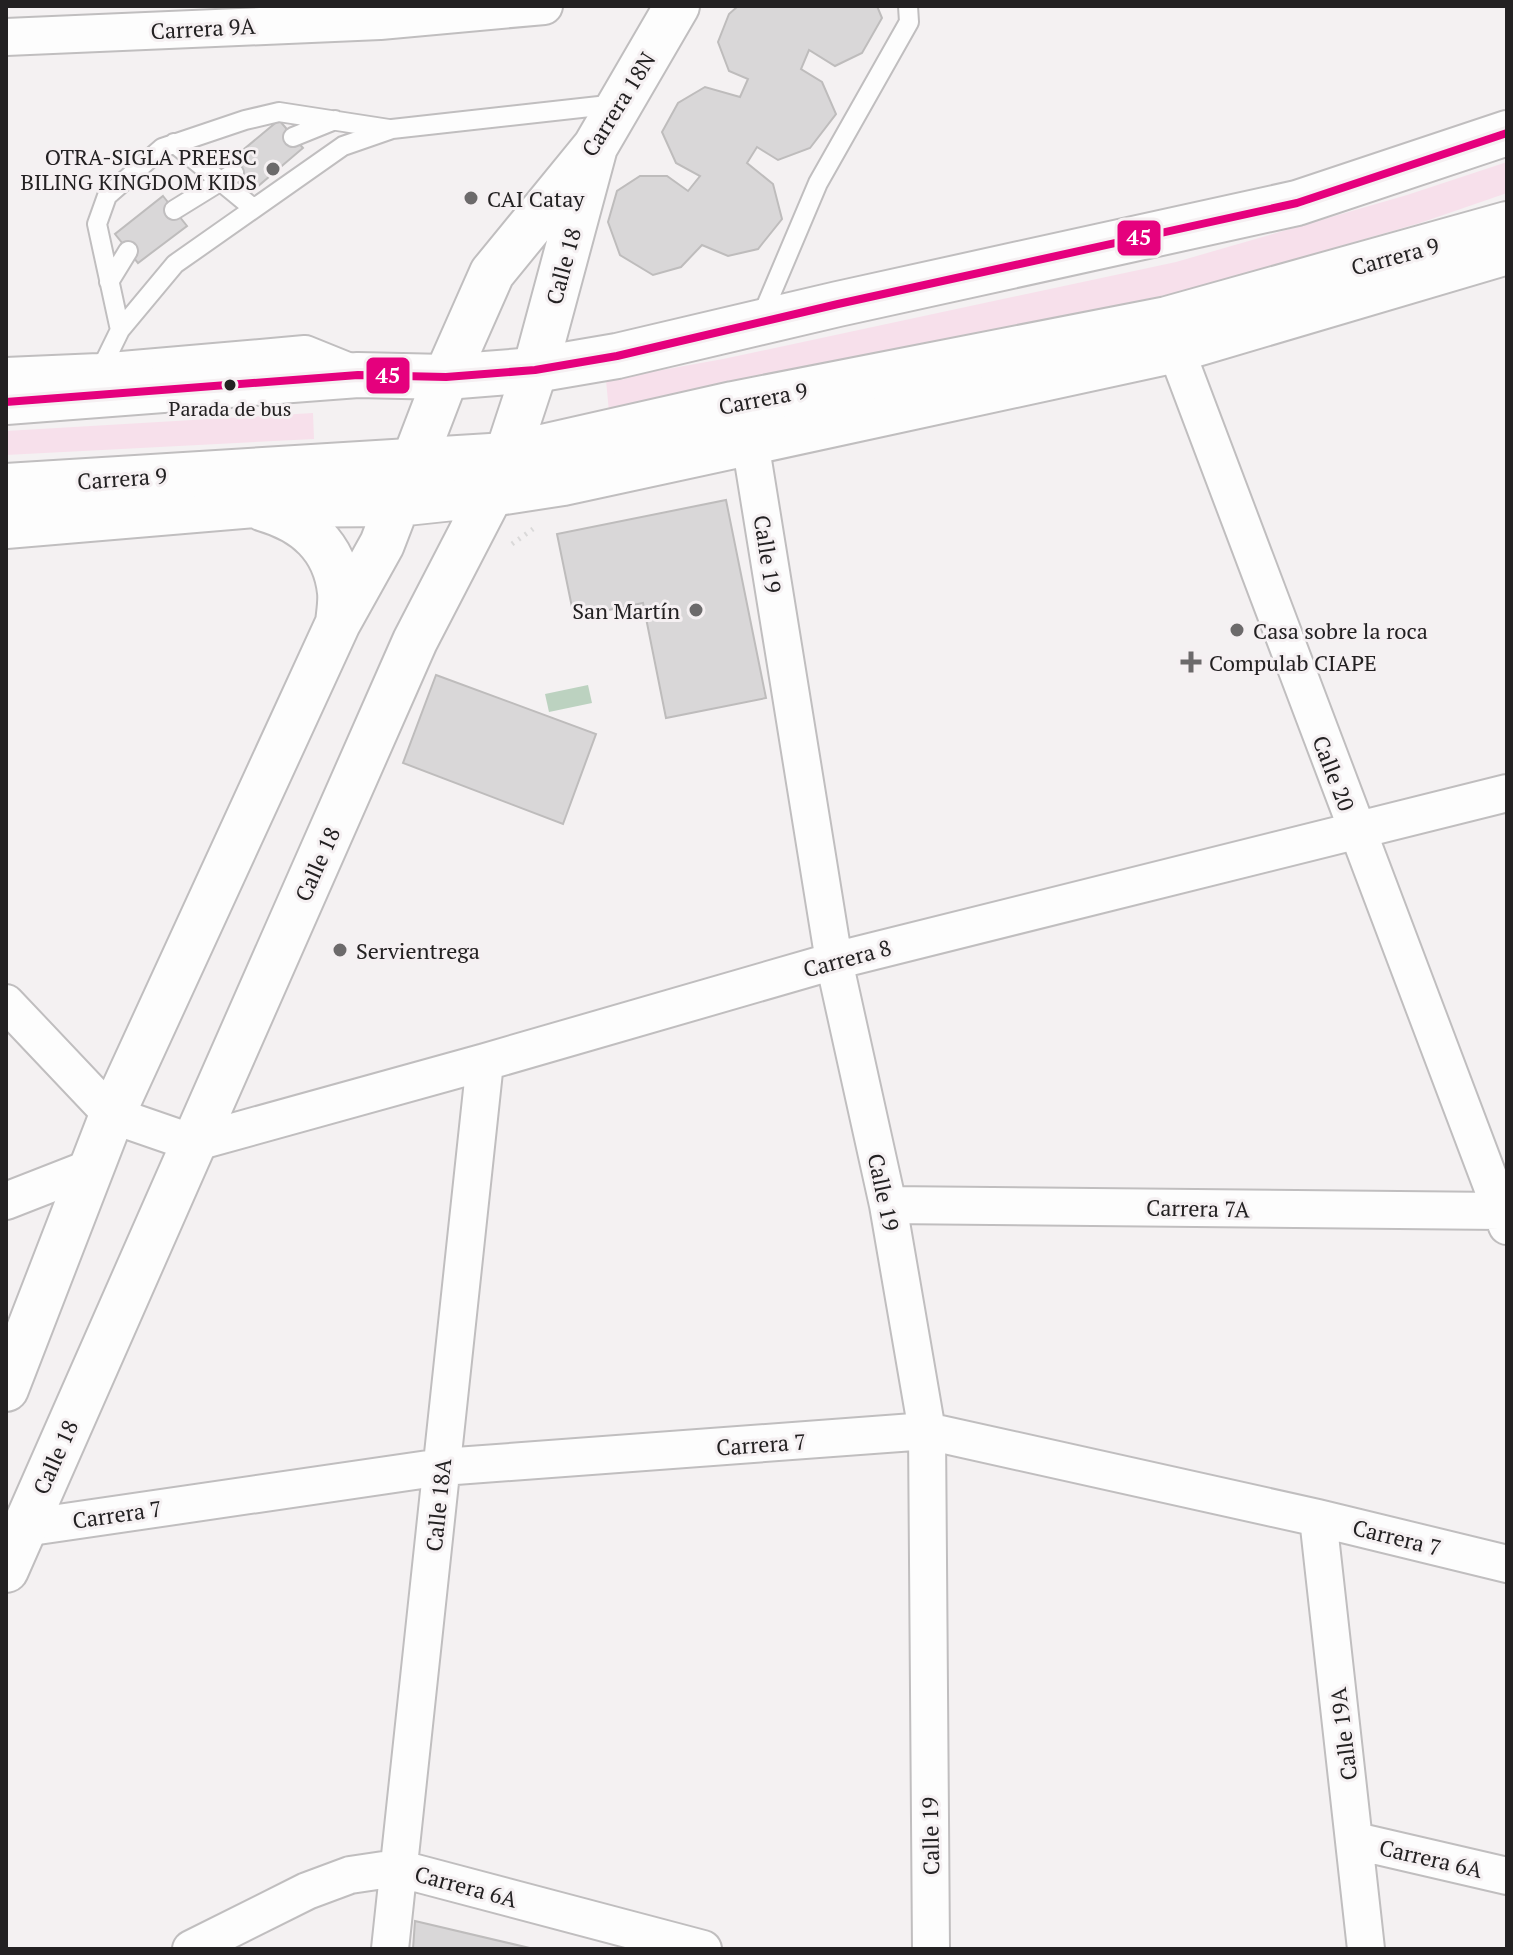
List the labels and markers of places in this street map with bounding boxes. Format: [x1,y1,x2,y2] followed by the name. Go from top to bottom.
[21,142,257,196] place label: OTRA-SIGLA PREESC BILING KINGDOM KIDS
[264,160,282,178] marker: OTRA-SIGLA PREESC BILING KINGDOM KIDS
[487,184,585,213] place label: CAI Catay
[462,189,480,207] marker: CAI Catay
[222,377,238,393] marker: Parada de bus
[169,395,291,422] place label: Parada de bus
[572,596,680,625] place label: San Martín
[687,601,705,619] marker: San Martín
[1253,616,1428,645] place label: Casa sobre la roca
[1228,621,1246,639] marker: Casa sobre la roca
[1209,648,1377,677] place label: Compulab CIAPE
[1180,651,1202,673] marker: Compulab CIAPE
[356,936,480,965] place label: Servientrega
[331,941,349,959] marker: Servientrega

